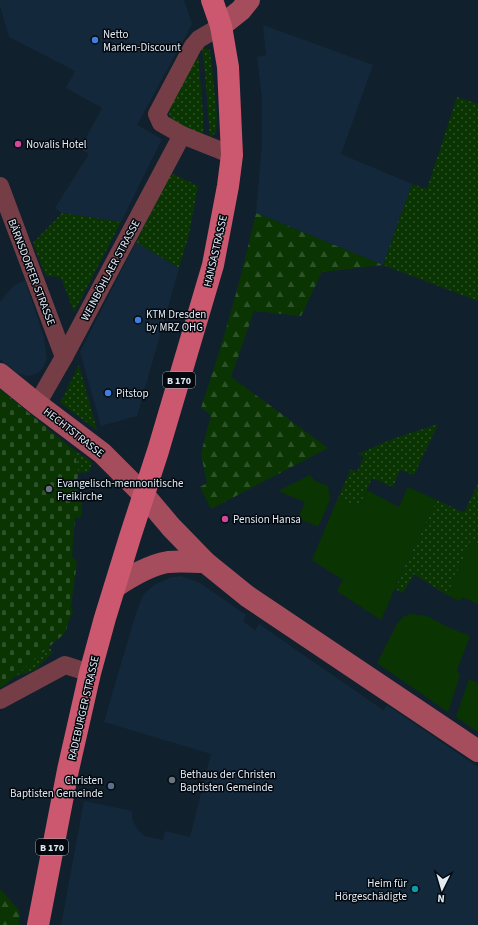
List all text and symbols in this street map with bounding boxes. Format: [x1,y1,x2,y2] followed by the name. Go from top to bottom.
[103,27,181,55] place label: Netto Marken-Discount
[90,35,100,45] marker: Netto Marken-Discount
[26,137,87,152] place label: Novalis Hotel
[13,139,23,149] marker: Novalis Hotel
[200,214,231,288] street label: HANSASTRASSE
[4,217,59,328] street label: BÄRNSDORFER STRASSE
[77,217,143,323] street label: WEINBÖHLAER STRASSE
[146,307,206,335] place label: KTM Dresden by MRZ OHG
[133,315,143,325] marker: KTM Dresden by MRZ OHG
[163,372,195,388] road number: B 170
[116,386,149,401] place label: Pitstop
[103,388,113,398] marker: Pitstop
[40,404,107,461] street label: HECHTSTRASSE
[57,476,184,504] place label: Evangelisch-mennonitische Freikirche
[44,484,54,494] marker: Evangelisch-mennonitische Freikirche
[233,512,301,527] place label: Pension Hansa
[220,514,230,524] marker: Pension Hansa
[64,654,103,762] street label: RADEBURGER STRASSE
[180,767,276,795] place label: Bethaus der Christen Baptisten Gemeinde
[10,773,104,801] place label: Christen Baptisten Gemeinde
[167,775,177,785] marker: Bethaus der Christen Baptisten Gemeinde
[106,781,116,791] marker: Christen Baptisten Gemeinde
[36,839,68,855] road number: B 170
[422,869,462,909] north arrow
[335,876,408,904] place label: Heim für Hörgeschädigte
[410,884,420,894] marker: Heim für Hörgeschädigte
[437,891,445,906] text: N

